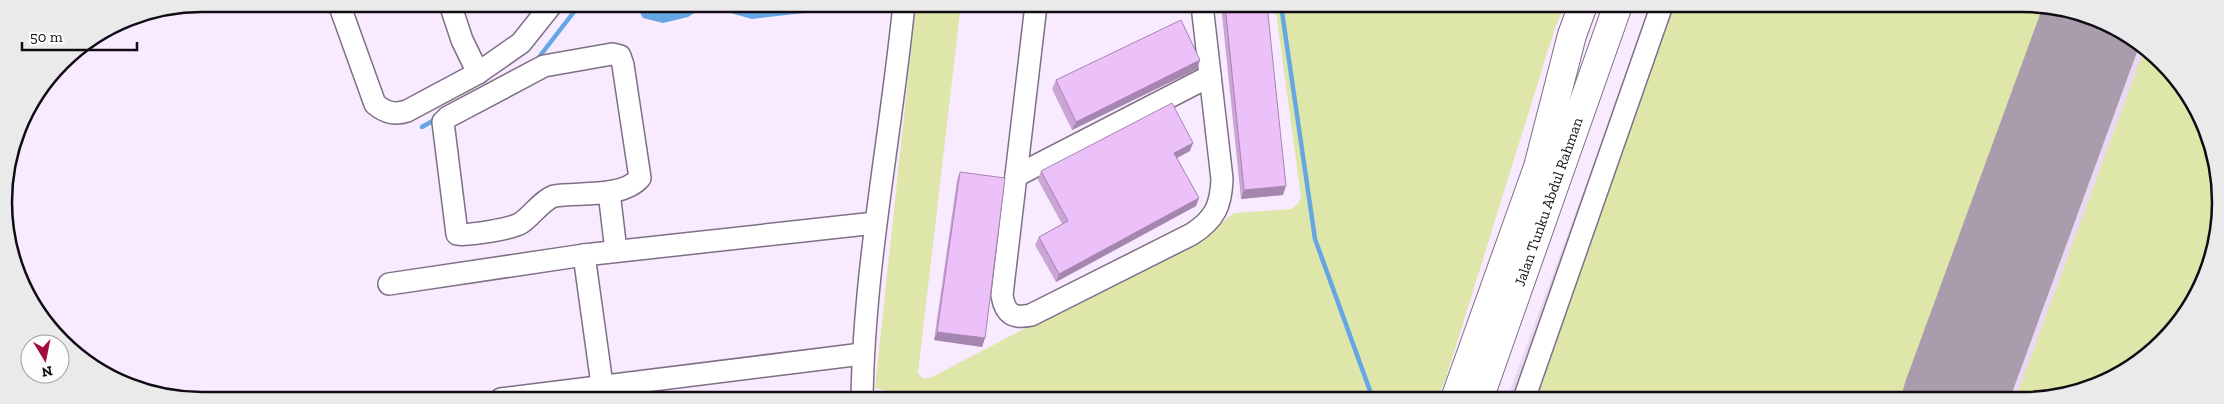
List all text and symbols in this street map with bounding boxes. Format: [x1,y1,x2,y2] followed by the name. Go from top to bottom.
[22,20,138,52] scale bar
[30,28,63,46] text: 50 m
[1510,115,1587,289] street label: Jalan Tunku Abdul Rahman
[20,334,70,384] north arrow
[40,362,54,381] text: N

